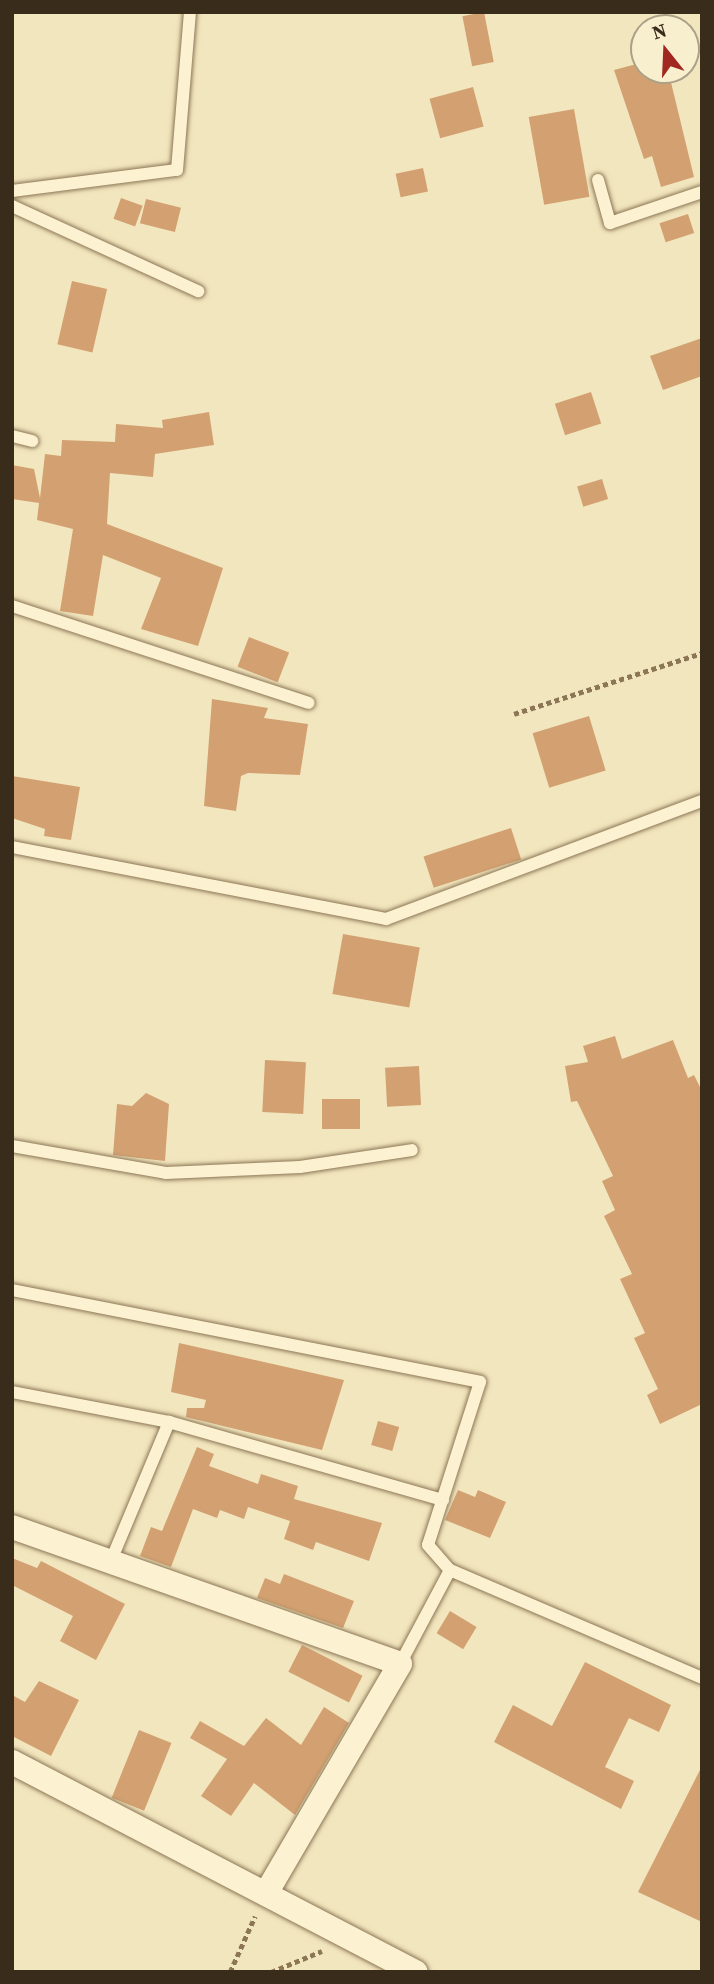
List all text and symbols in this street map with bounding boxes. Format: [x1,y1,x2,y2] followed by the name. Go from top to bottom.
[630,14,700,84] north arrow
[649,16,670,45] text: N

